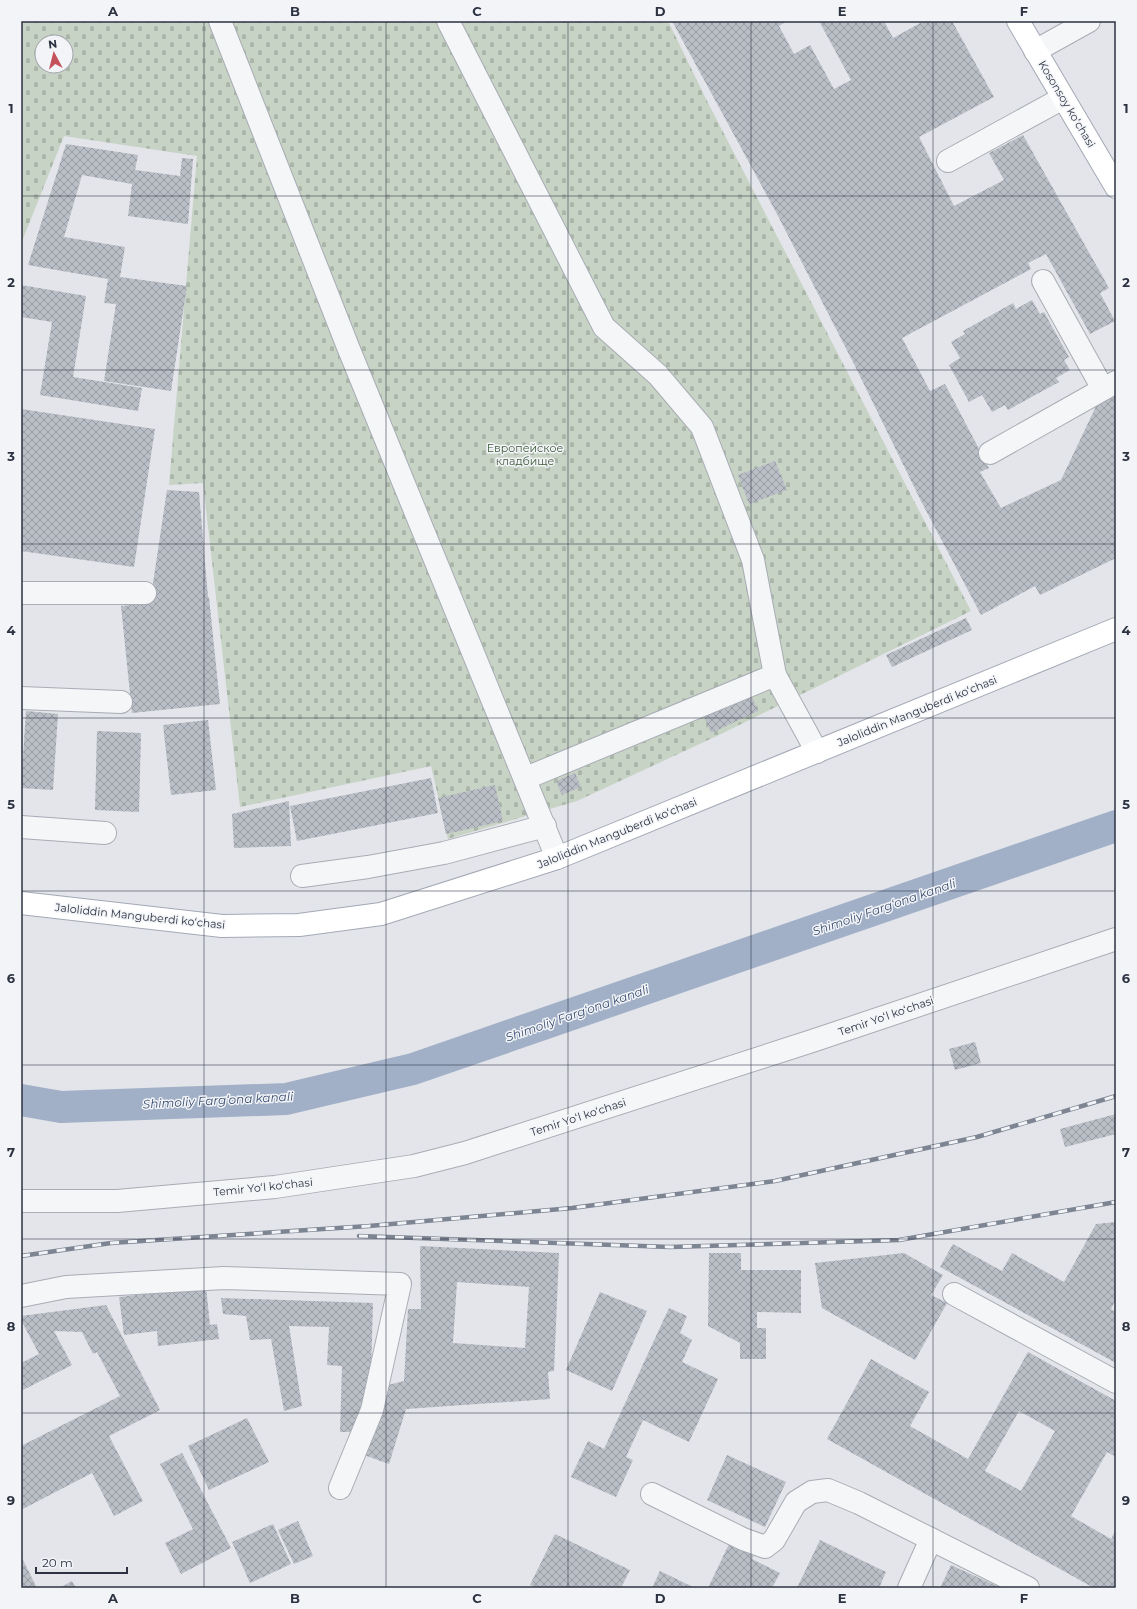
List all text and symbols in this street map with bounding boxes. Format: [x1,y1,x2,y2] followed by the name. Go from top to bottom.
[107,3,119,19] text: A
[290,3,300,19] text: B
[472,3,482,19] text: C
[655,3,666,19] text: D
[838,3,847,19] text: E
[1020,3,1028,19] text: F
[34,34,74,74] north arrow
[48,37,58,52] text: N
[1035,58,1099,150] street label: Kosonsoy koʻchasi
[8,100,14,116] text: 1
[1123,100,1129,116] text: 1
[7,274,15,290] text: 2
[1122,274,1130,290] text: 2
[487,441,563,468] park label: Европейское кладбище
[6,448,15,464] text: 3
[1121,448,1130,464] text: 3
[7,622,16,638] text: 4
[1122,622,1131,638] text: 4
[834,672,999,750] street label: Jaloliddin Manguberdi koʻchasi
[534,794,699,872] street label: Jaloliddin Manguberdi koʻchasi
[7,796,15,812] text: 5
[1122,796,1130,812] text: 5
[810,875,958,939] water label: Shimoliy Fargʻona kanali
[53,900,226,932] street label: Jaloliddin Manguberdi koʻchasi
[7,970,16,986] text: 6
[1122,970,1131,986] text: 6
[503,981,651,1045] water label: Shimoliy Fargʻona kanali
[837,993,936,1039] street label: Temir Yoʻl koʻchasi
[142,1089,294,1111] water label: Shimoliy Fargʻona kanali
[528,1095,628,1139] street label: Temir Yoʻl koʻchasi
[7,1144,15,1160] text: 7
[1122,1144,1130,1160] text: 7
[213,1175,313,1199] street label: Temir Yoʻl koʻchasi
[7,1318,16,1334] text: 8
[1122,1318,1131,1334] text: 8
[7,1492,15,1508] text: 9
[1122,1492,1130,1508] text: 9
[36,1549,127,1575] scale bar
[42,1555,73,1570] text: 20 m
[107,1590,119,1606] text: A
[290,1590,300,1606] text: B
[472,1590,482,1606] text: C
[655,1590,666,1606] text: D
[838,1590,847,1606] text: E
[1020,1590,1028,1606] text: F

